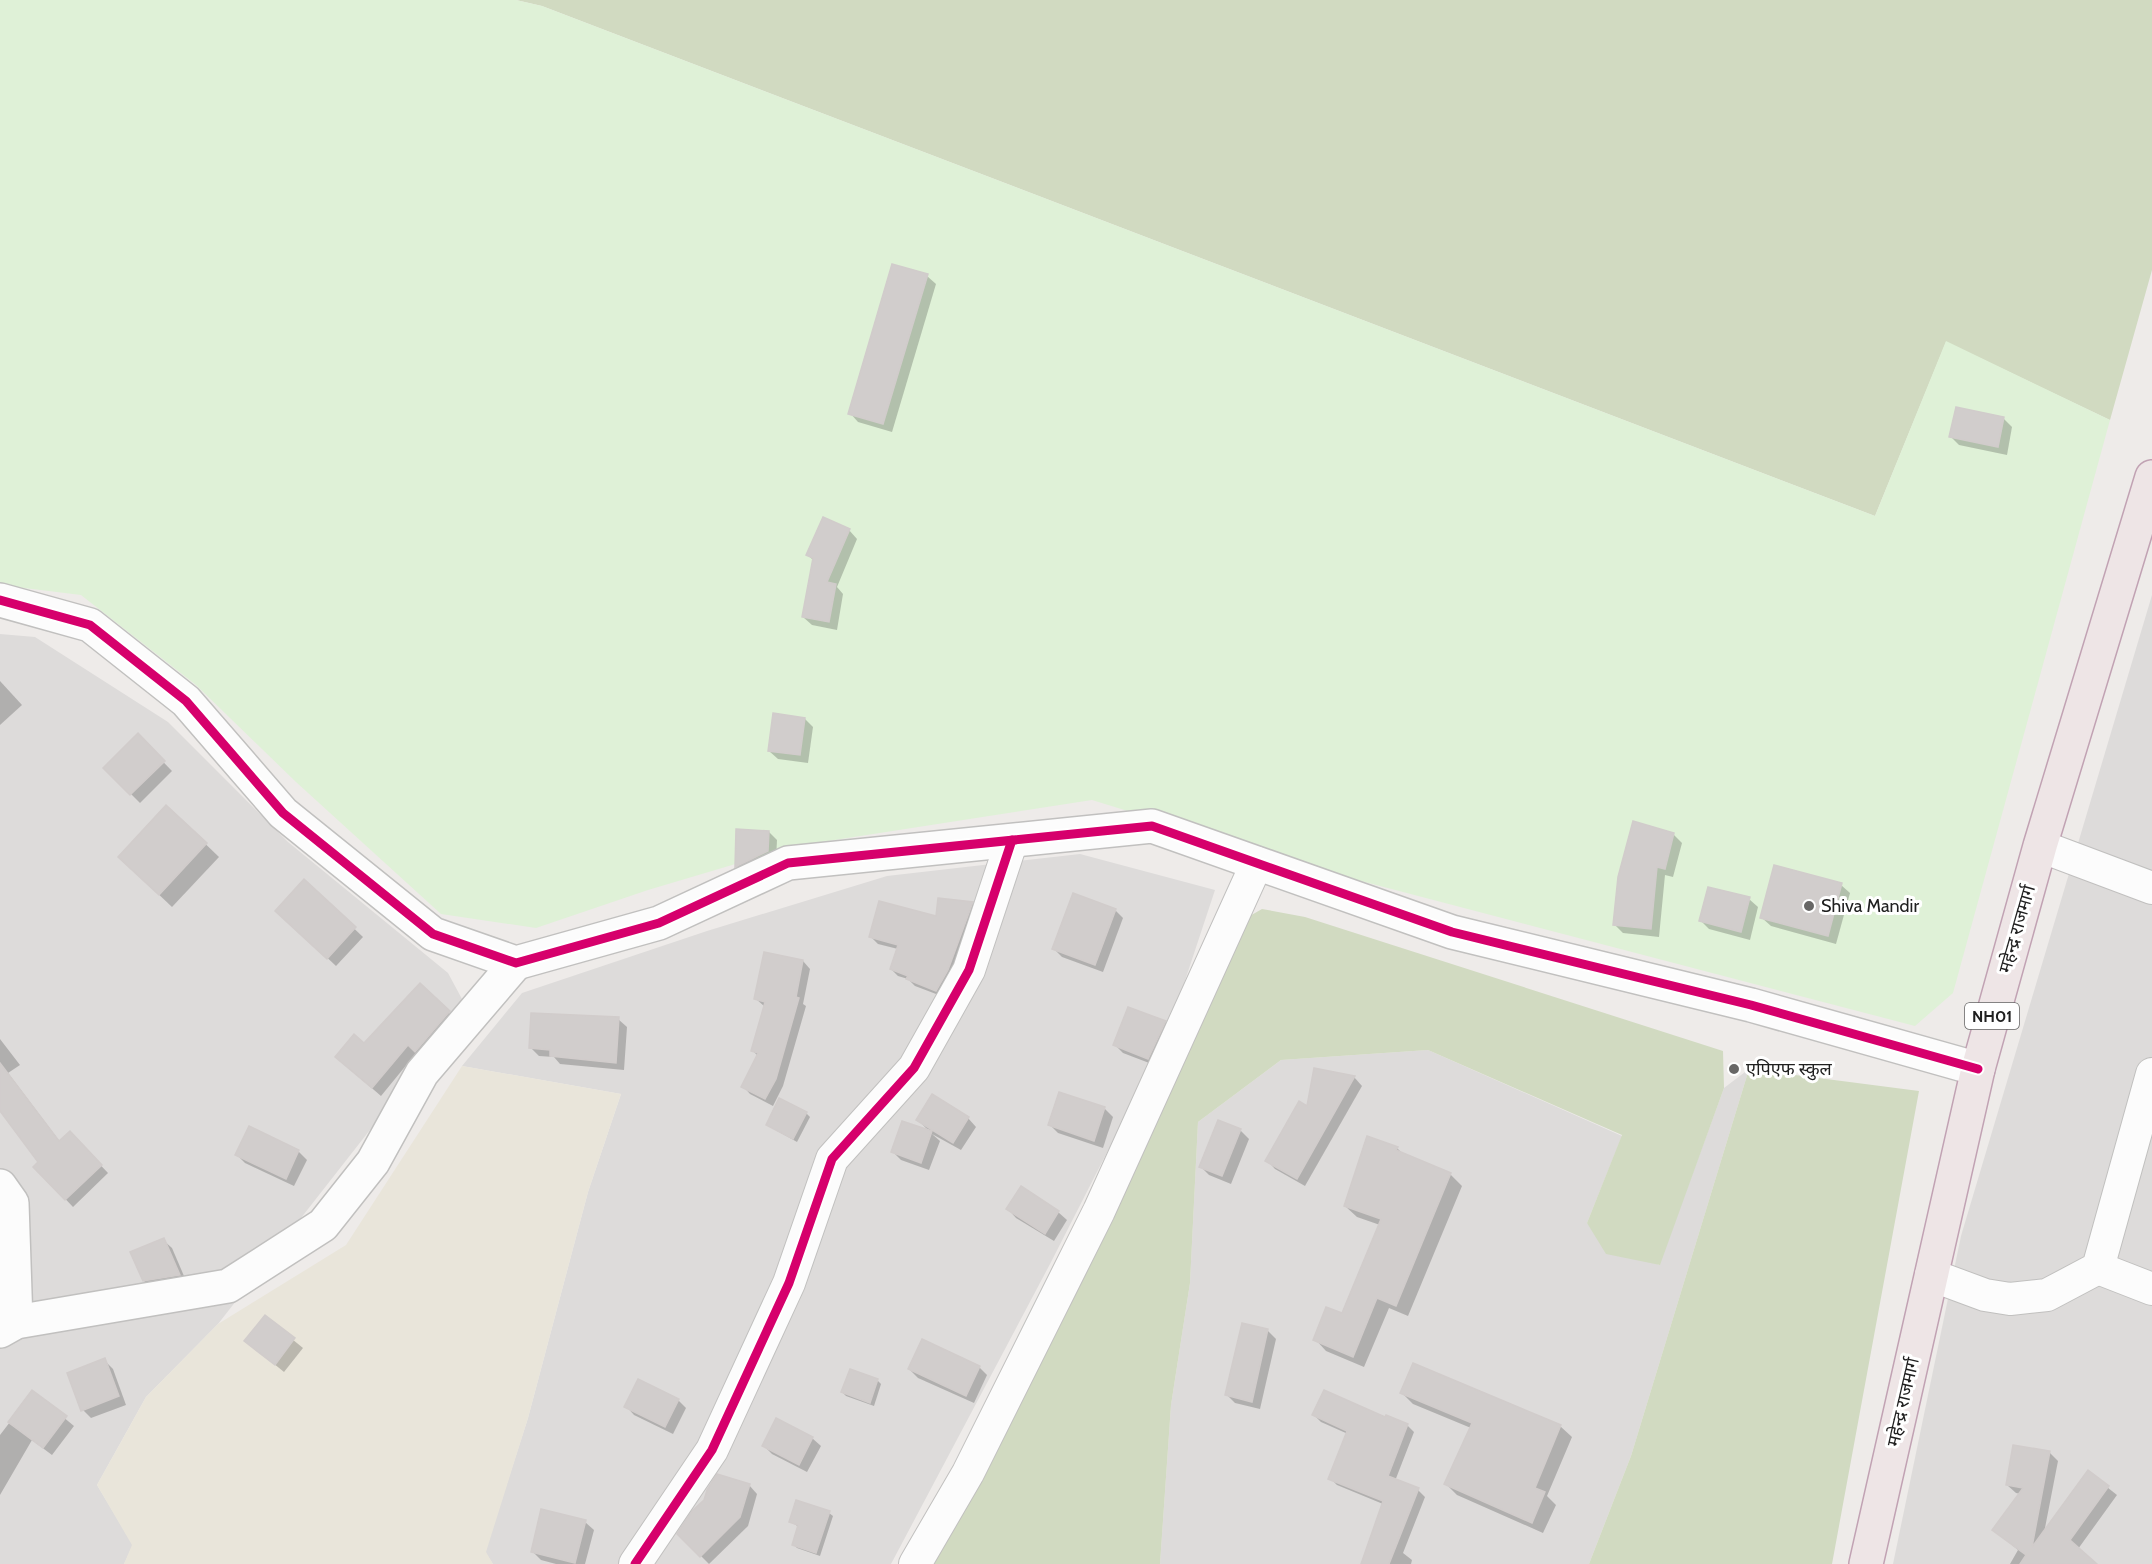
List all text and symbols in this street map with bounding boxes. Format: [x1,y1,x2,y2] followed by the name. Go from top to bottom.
[1994,882,2040,975] street label: महेन्द्र राजमार्ग
[1821,895,1919,917] place label: Shiva Mandir
[1802,899,1816,913] marker: Shiva Mandir
[1965,1003,2019,1029] road number: NH01
[1746,1058,1833,1081] place label: एपिएफ स्कुल
[1727,1062,1741,1076] marker: एपिएफ स्कुल
[1882,1354,1924,1449] street label: महेन्द्र राजमार्ग

